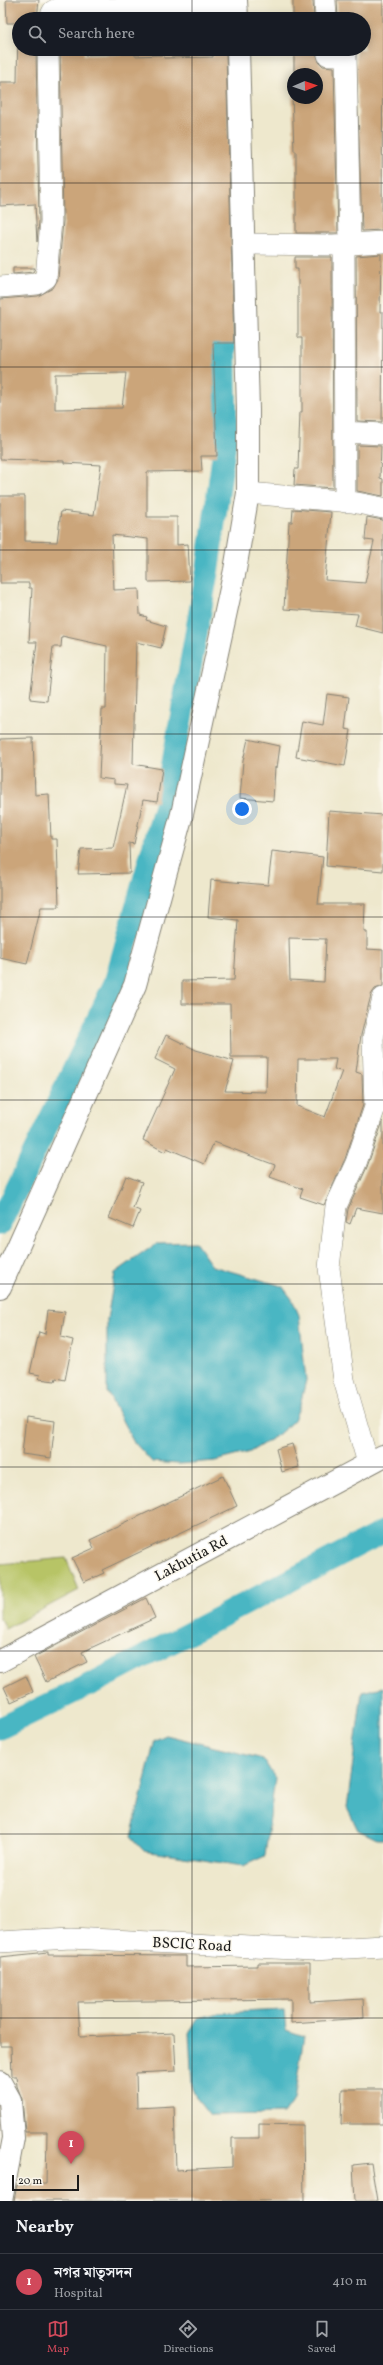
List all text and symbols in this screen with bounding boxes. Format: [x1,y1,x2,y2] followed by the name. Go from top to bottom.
[12,12,371,56] search box
[26,23,48,45] icon: search
[58,24,135,45] text: Search here
[287,68,323,104] north arrow
[232,799,252,819] your location
[151,1531,232,1587] street label: Lakhutia Rd
[152,1933,232,1958] street label: BSCIC Road
[58,2131,84,2164] pin: 1
[12,2173,79,2192] scale bar
[18,2174,42,2189] text: 20 m
[16,2216,74,2239] text: Nearby
[54,2263,132,2284] text: নগর মাতৃসদন
[26,2273,32,2291] text: 1
[332,2273,367,2291] text: 410 m
[54,2285,103,2303] text: Hospital
[47,2318,69,2357] tab: Map
[163,2318,214,2357] tab: Directions
[308,2318,336,2357] tab: Saved

